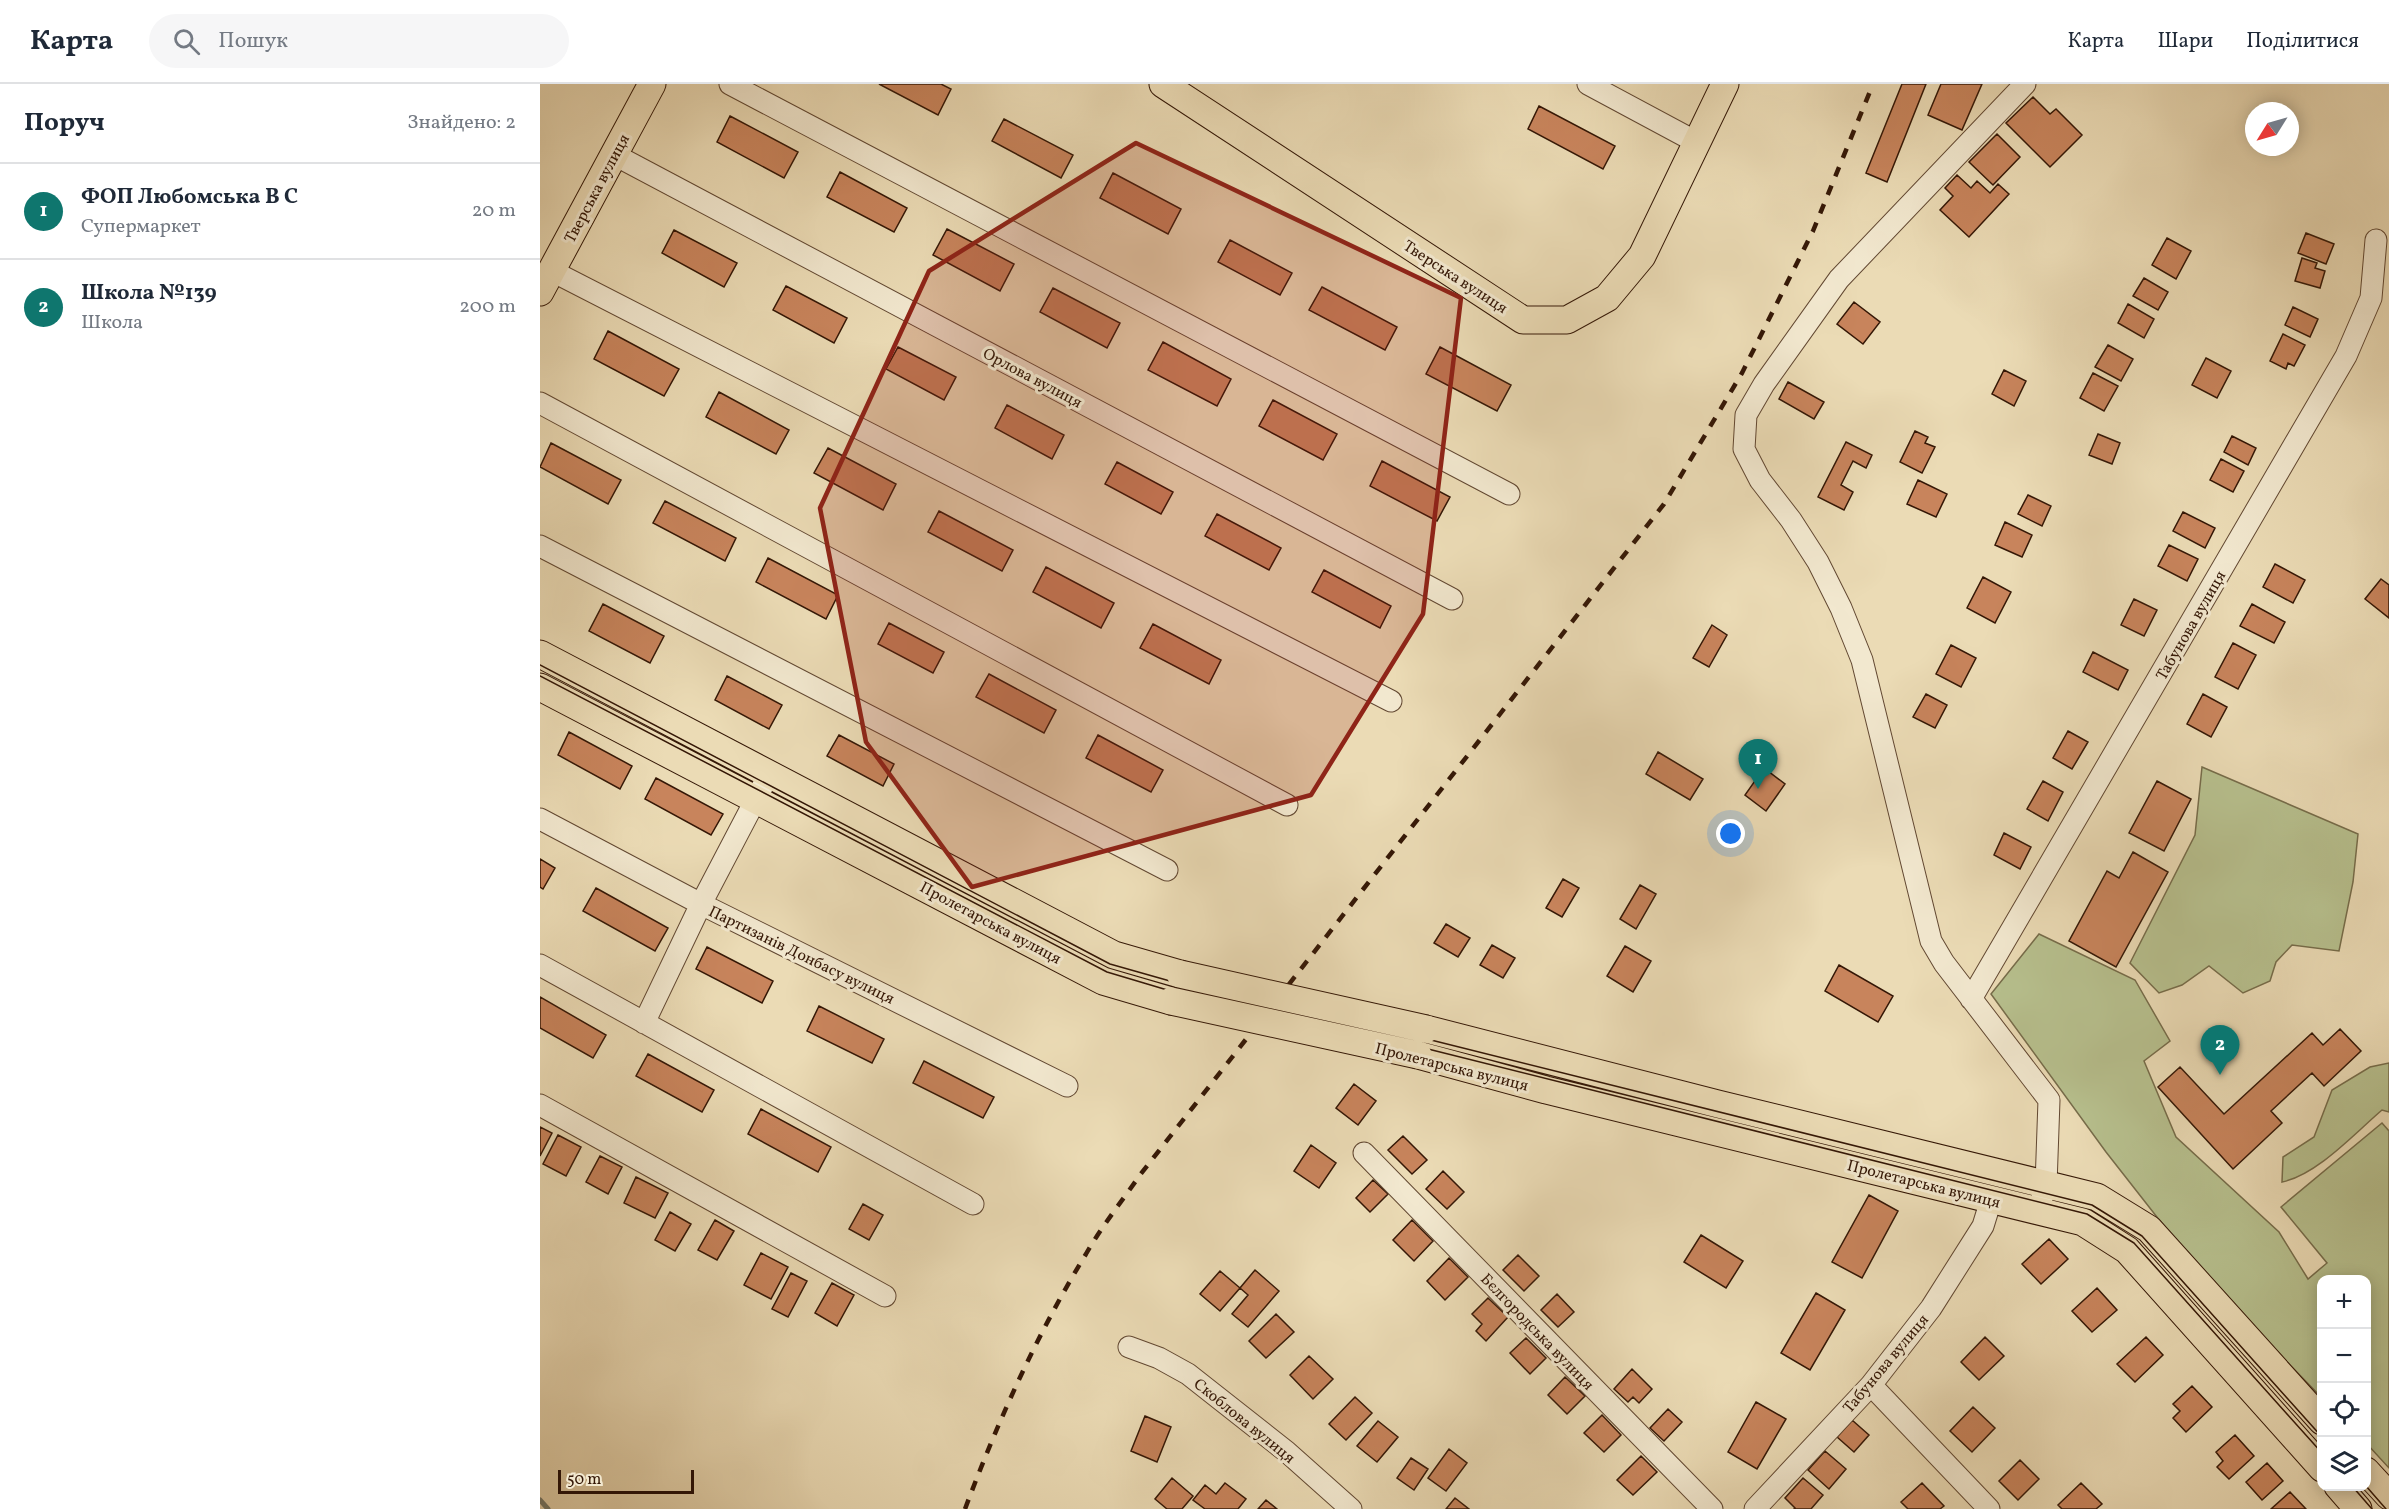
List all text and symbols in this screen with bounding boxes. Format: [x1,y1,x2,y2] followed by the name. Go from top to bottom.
[149,14,569,68] search box
[30,22,113,61] text: Карта
[170,25,203,58] icon: search
[218,26,288,57] text: Пошук
[2067,27,2124,56] text: Карта
[2157,27,2213,56] text: Шари
[2246,27,2359,56] text: Поділитися
[2245,102,2299,156] north arrow
[24,105,105,141] text: Поруч
[407,109,516,137] text: Знайдено: 2
[560,131,636,247] street label: Тверська вулиця
[81,182,298,213] text: ФОП Любомська В С
[39,197,48,225] text: 1
[472,197,516,225] text: 20 m
[81,213,201,241] text: Супермаркет
[1398,236,1511,320] street label: Тверська вулиця
[81,278,217,309] text: Школа №139
[38,293,49,321] text: 2
[459,293,516,321] text: 200 m
[81,309,143,337] text: Школа
[978,343,1086,414] street label: Орлова вулиця
[2151,567,2232,685] street label: Табунова вулиця
[1738,740,1778,789] pin: 1
[1716,819,1745,848] your location
[915,877,1065,970] street label: Пролетарська вулиця
[705,901,898,1010] street label: Партизанів Донбасу вулиця
[2200,1026,2240,1075] pin: 2
[1372,1038,1531,1098] street label: Пролетарська вулиця
[1844,1155,2003,1215] street label: Пролетарська вулиця
[1475,1269,1598,1396] street label: Бєлгородська вулиця
[2317,1275,2371,1491] map controls
[2317,1275,2371,1329] button: +
[1838,1310,1935,1419] street label: Табунова вулиця
[2317,1329,2371,1383] button: −
[1188,1374,1299,1469] street label: Скоблова вулиця
[2317,1383,2371,1437] button: locate
[2317,1437,2371,1491] button: layers
[558,1467,694,1494] scale bar
[567,1469,601,1491] text: 50 m

